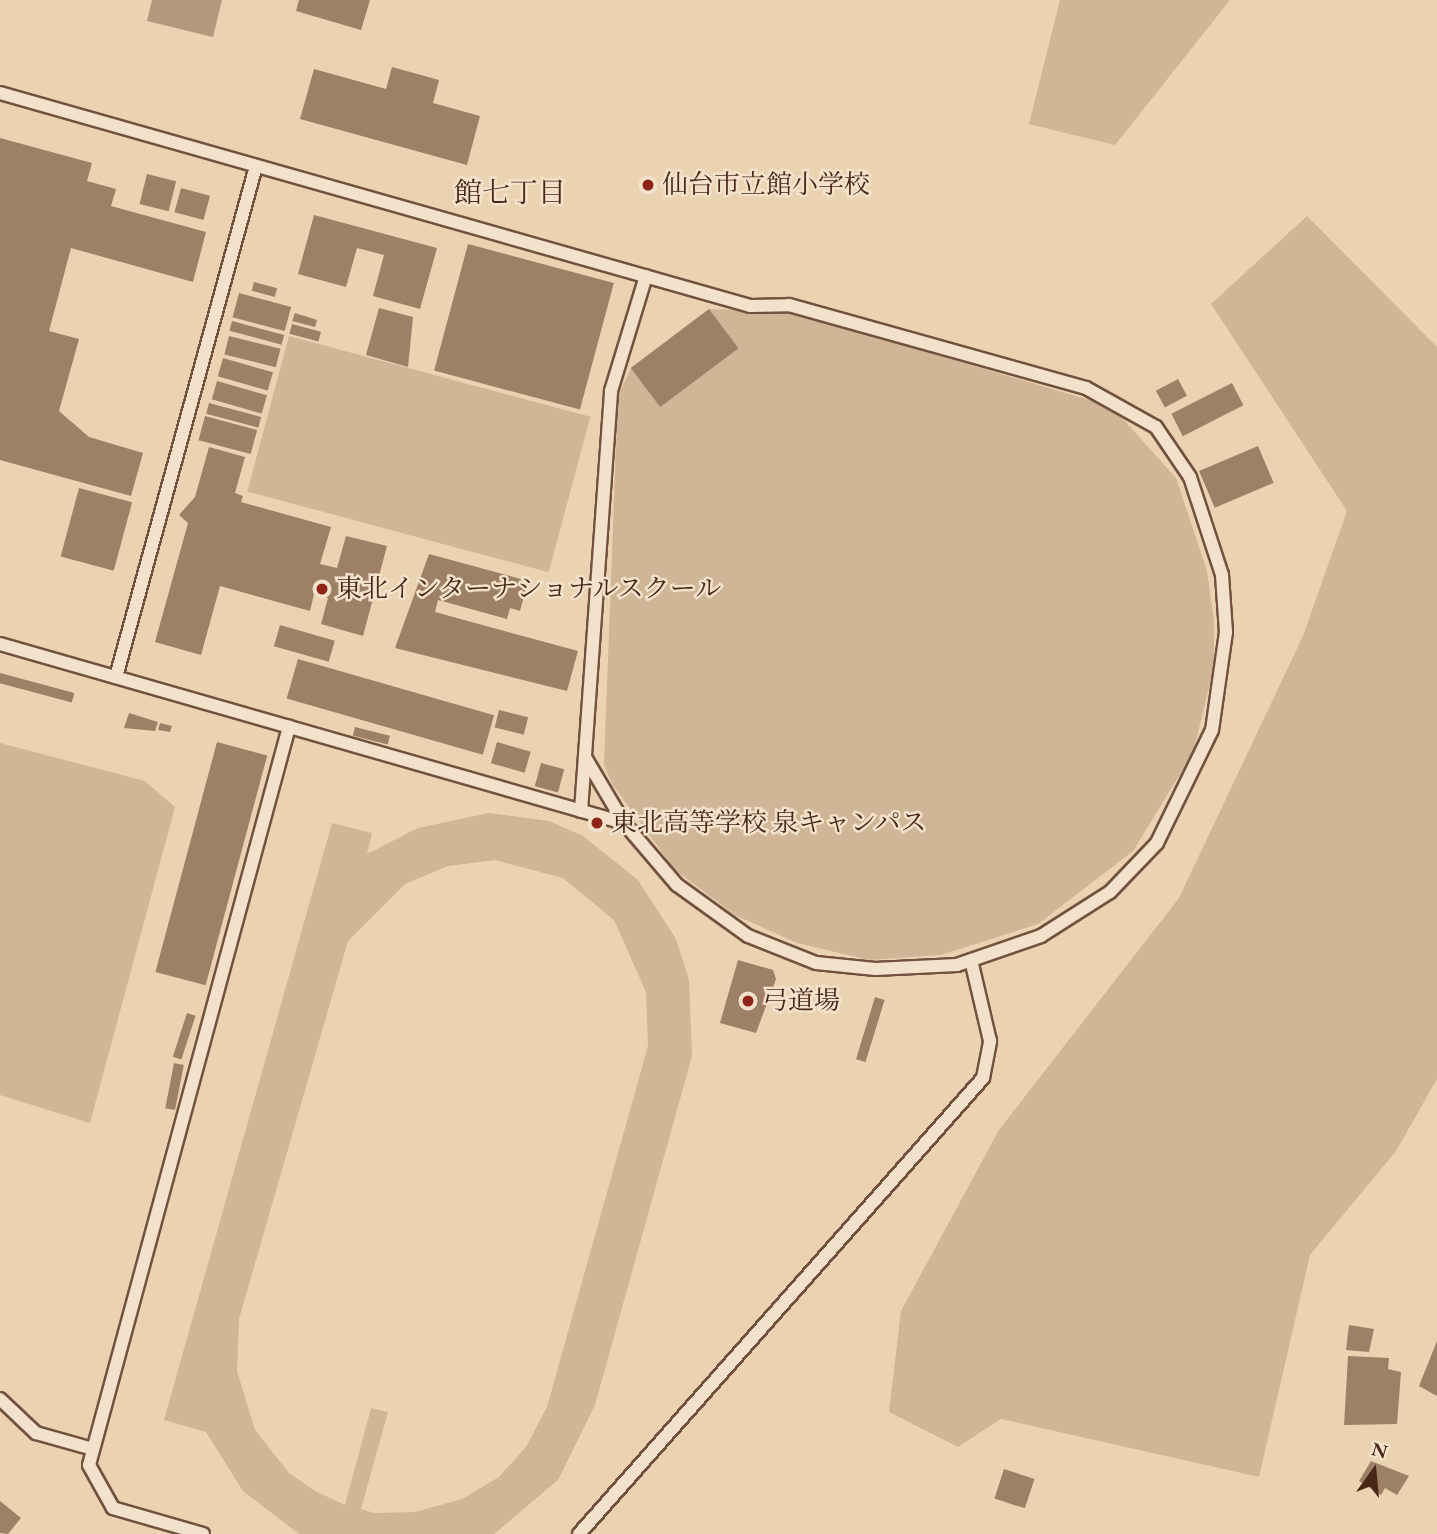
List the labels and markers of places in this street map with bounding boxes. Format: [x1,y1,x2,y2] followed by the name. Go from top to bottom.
[662,169,870,201] place label: 仙台市立館小学校
[640,177,656,193] marker: 仙台市立館小学校
[336,573,726,605] place label: 東北インターナショナルスクール
[314,581,330,597] marker: 東北インターナショナルスクール
[611,807,928,839] place label: 東北高等学校 泉キャンパス
[589,815,605,831] marker: 東北高等学校 泉キャンパス
[762,985,840,1017] place label: 弓道場
[740,993,756,1009] marker: 弓道場

